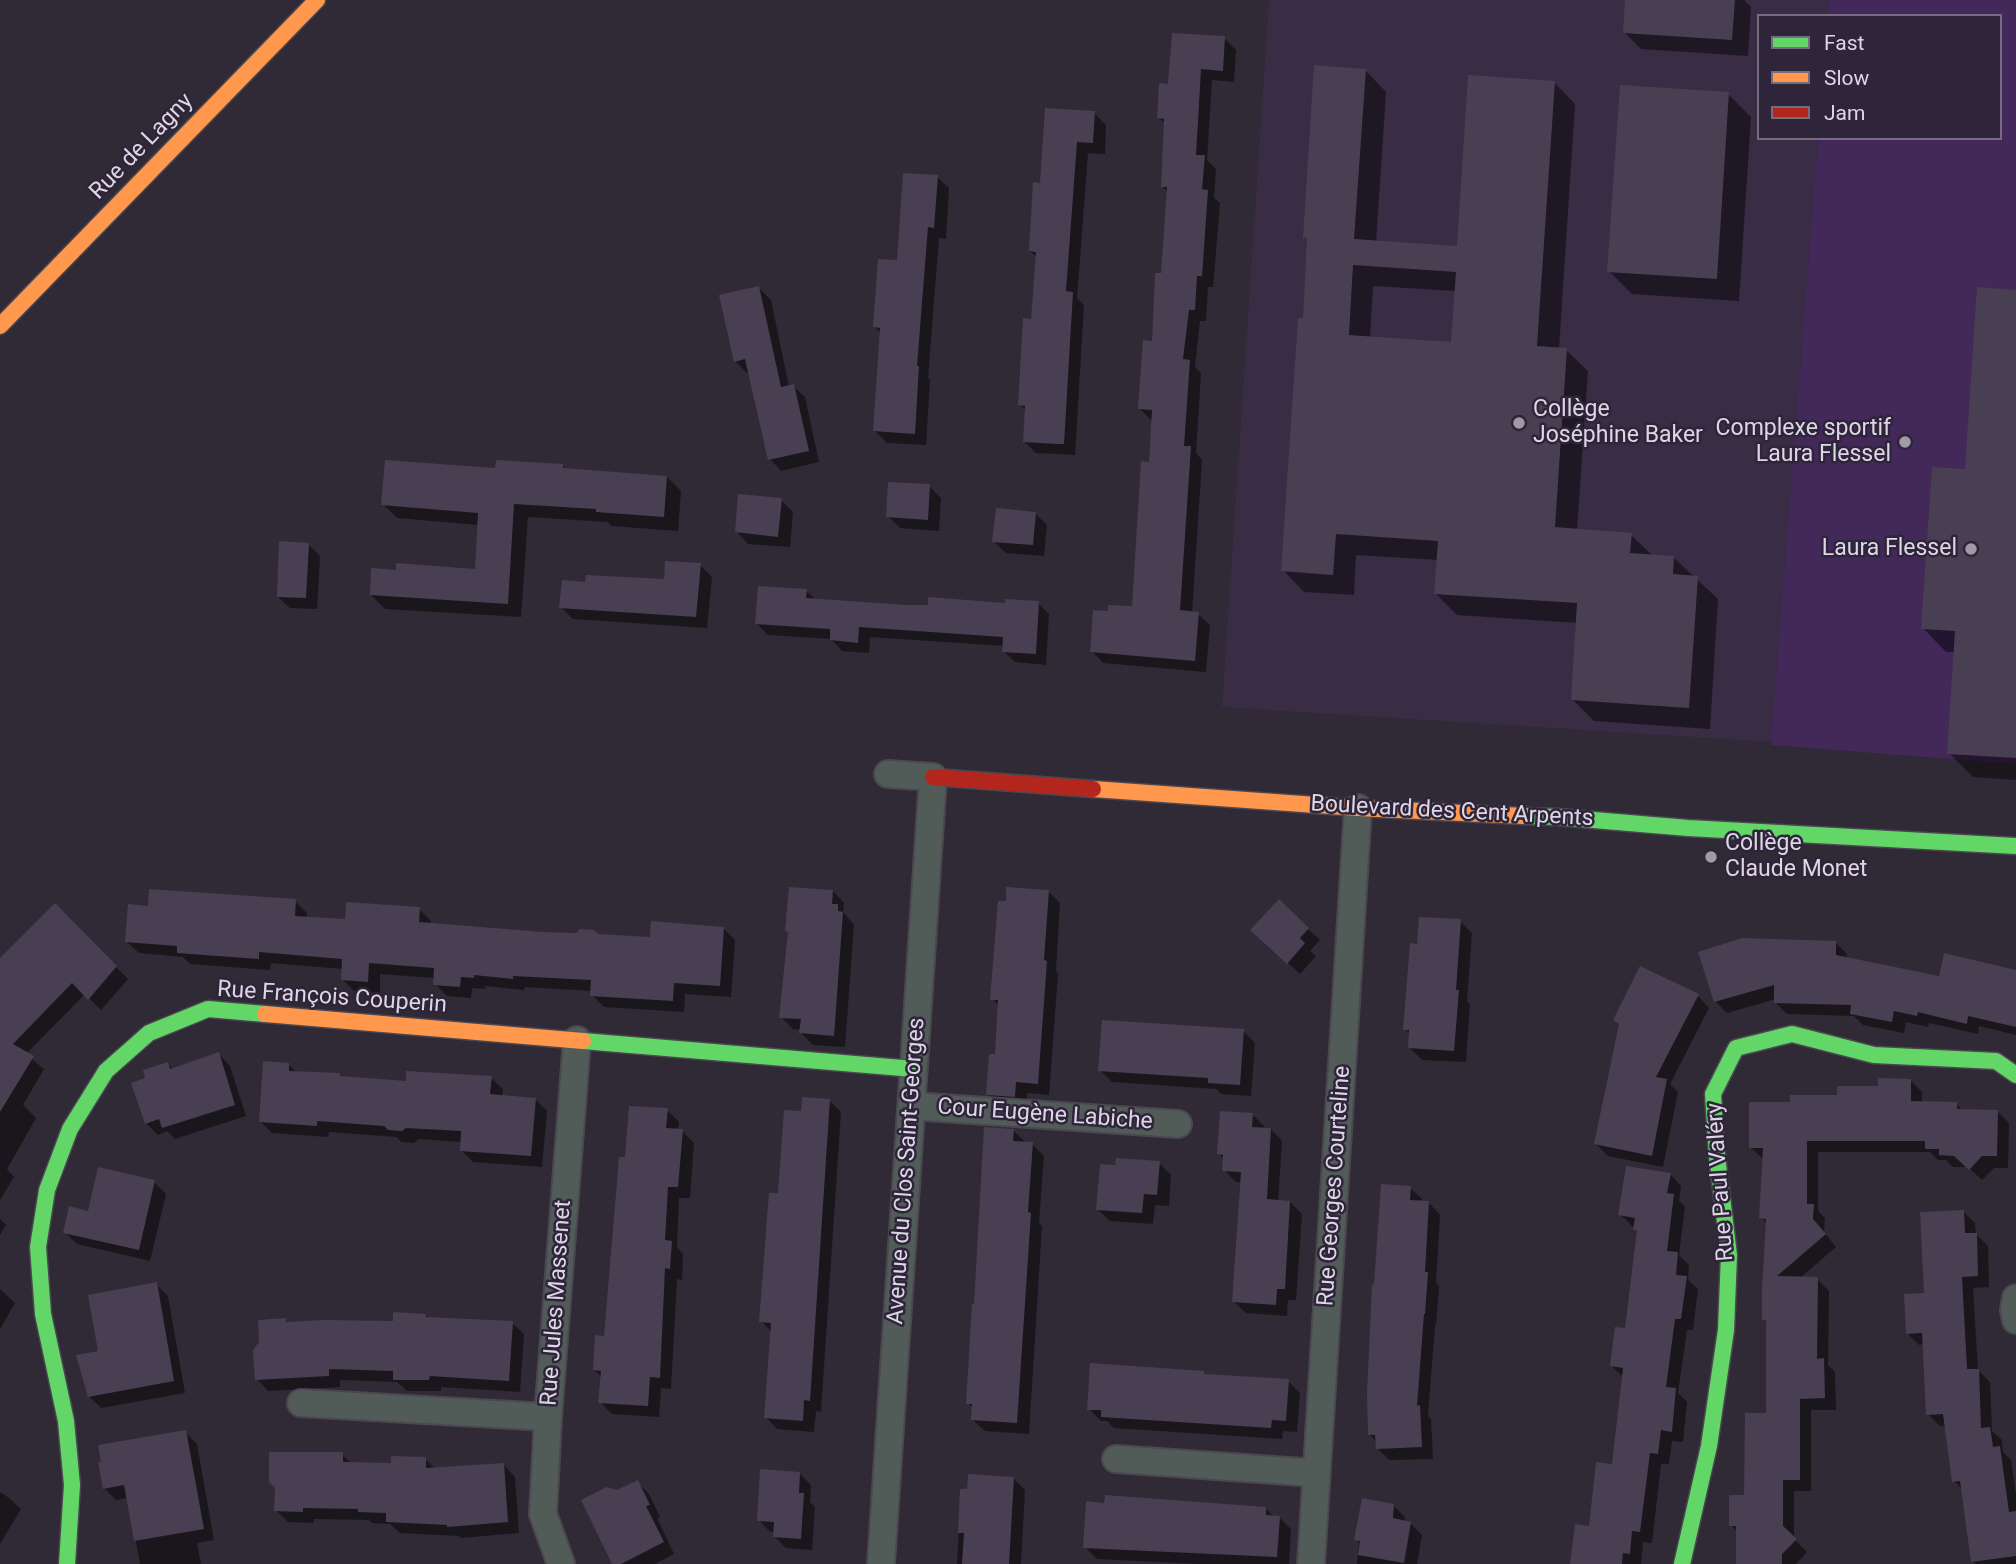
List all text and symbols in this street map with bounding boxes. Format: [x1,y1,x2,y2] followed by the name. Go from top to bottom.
[1757,14,2002,140] legend
[1824,31,1864,55] text: Fast
[1824,66,1869,90] text: Slow
[84,88,200,206] street label: Rue de Lagny
[1824,101,1865,125] text: Jam
[1533,396,1703,450] place label: Collège Joséphine Baker
[1511,415,1527,431] marker: Collège Joséphine Baker
[1716,415,1891,469] place label: Complexe sportif Laura Flessel
[1897,434,1913,450] marker: Complexe sportif Laura Flessel
[1822,535,1957,563] place label: Laura Flessel
[1963,541,1979,557] marker: Laura Flessel
[1310,791,1594,833] street label: Boulevard des Cent Arpents
[1725,830,1867,884] place label: Collège Claude Monet
[1703,849,1719,865] marker: Collège Claude Monet
[216,976,448,1020] street label: Rue François Couperin
[883,1017,931,1325] street label: Avenue du Clos Saint-Georges
[1313,1065,1357,1307] street label: Rue Georges Courteline
[936,1094,1154,1136] street label: Cour Eugène Labiche
[1702,1102,1740,1262] street label: Rue Paul Valéry
[536,1199,578,1407] street label: Rue Jules Massenet

